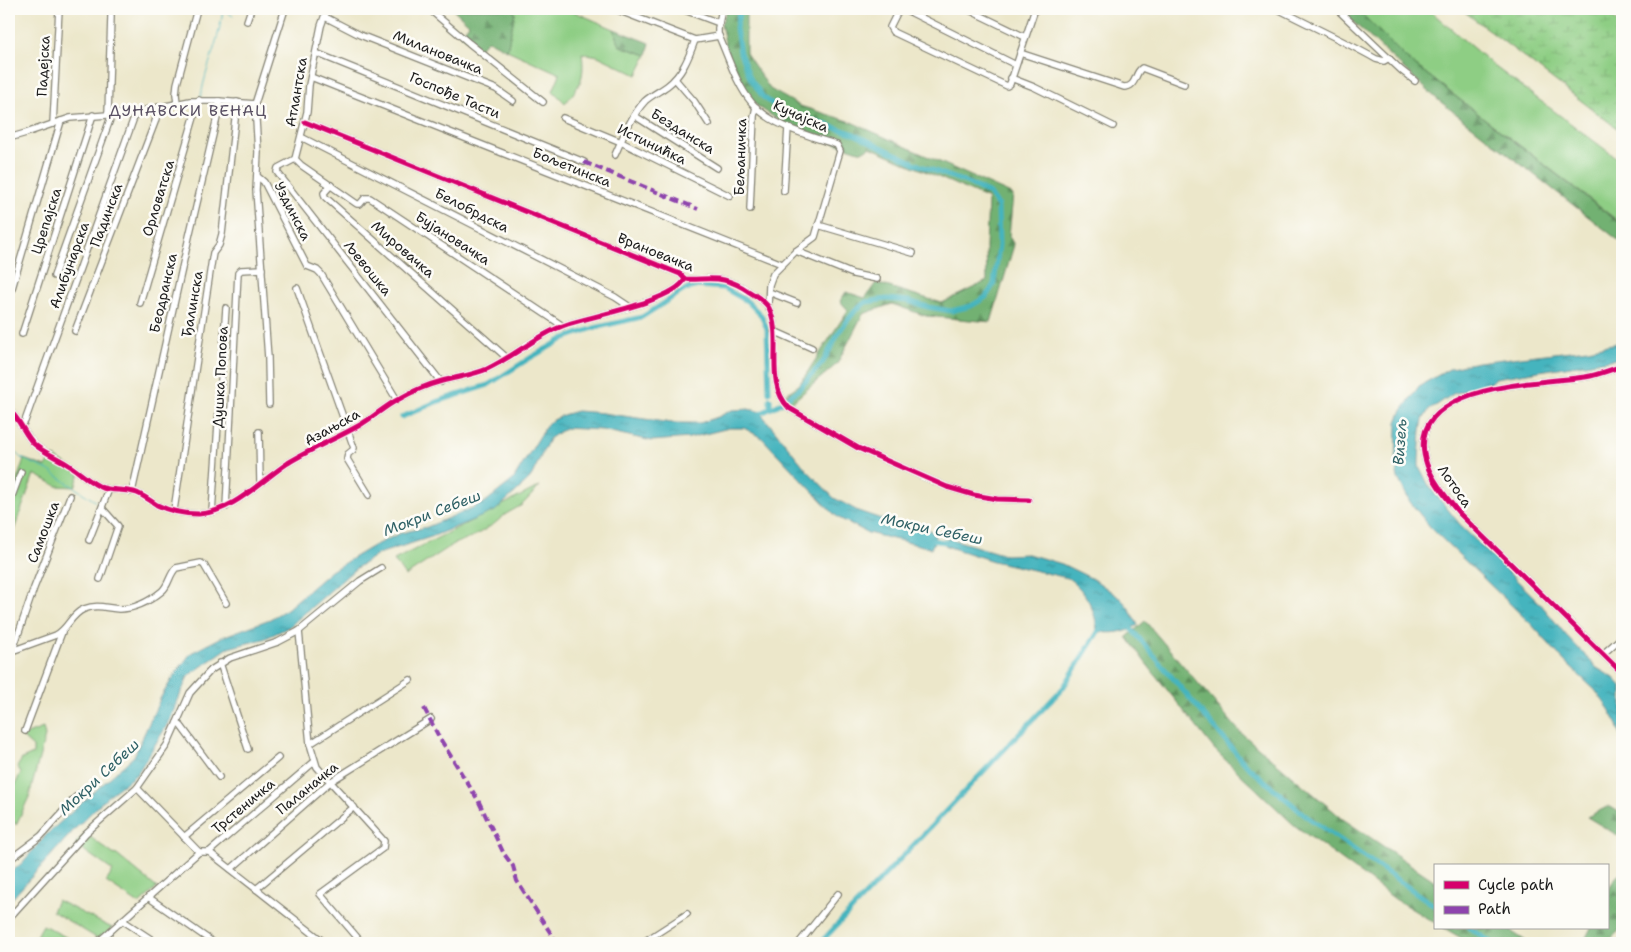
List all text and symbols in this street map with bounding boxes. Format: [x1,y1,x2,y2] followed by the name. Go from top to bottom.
[390,26,486,78] street label: Милановачка
[32,35,54,97] street label: Падејска
[281,56,311,128] street label: Атлантска
[407,68,503,122] street label: Госпође Тасти
[770,96,832,136] street label: Кучајска
[109,100,267,121] district label: ДУНАВСКИ ВЕНАЦ
[648,104,719,158] street label: Безданска
[730,118,750,196] street label: Бељаничка
[615,120,690,169] street label: Истинићка
[530,143,614,191] street label: Бољетинска
[138,157,178,238] street label: Орловатска
[270,178,316,244] street label: Уздинска
[86,180,127,250] street label: Падинска
[432,184,512,236] street label: Белобрдска
[27,185,65,256] street label: Црепајска
[412,207,494,269] street label: Бујановачка
[368,217,439,282] street label: Мировачка
[45,219,93,311] street label: Алибунарска
[615,229,697,276] street label: Врановачка
[340,237,396,300] street label: Љевошка
[145,251,181,335] street label: Беодранска
[177,269,207,339] street label: Ђалинска
[208,325,232,428] street label: Душка Попова
[301,404,363,449] street label: Азањска
[1388,418,1412,466] water label: Визељ
[1434,461,1476,511] street label: Лотоса
[380,485,484,541] water label: Мокри Себеш
[23,498,63,565] street label: Самошка
[879,508,985,550] water label: Мокри Себеш
[54,734,144,820] water label: Мокри Себеш
[272,757,342,818] street label: Паланачка
[208,774,278,838] street label: Трстеничка
[1434,864,1608,930] legend
[1478,875,1554,895] text: Cycle path
[1478,899,1511,919] text: Path

